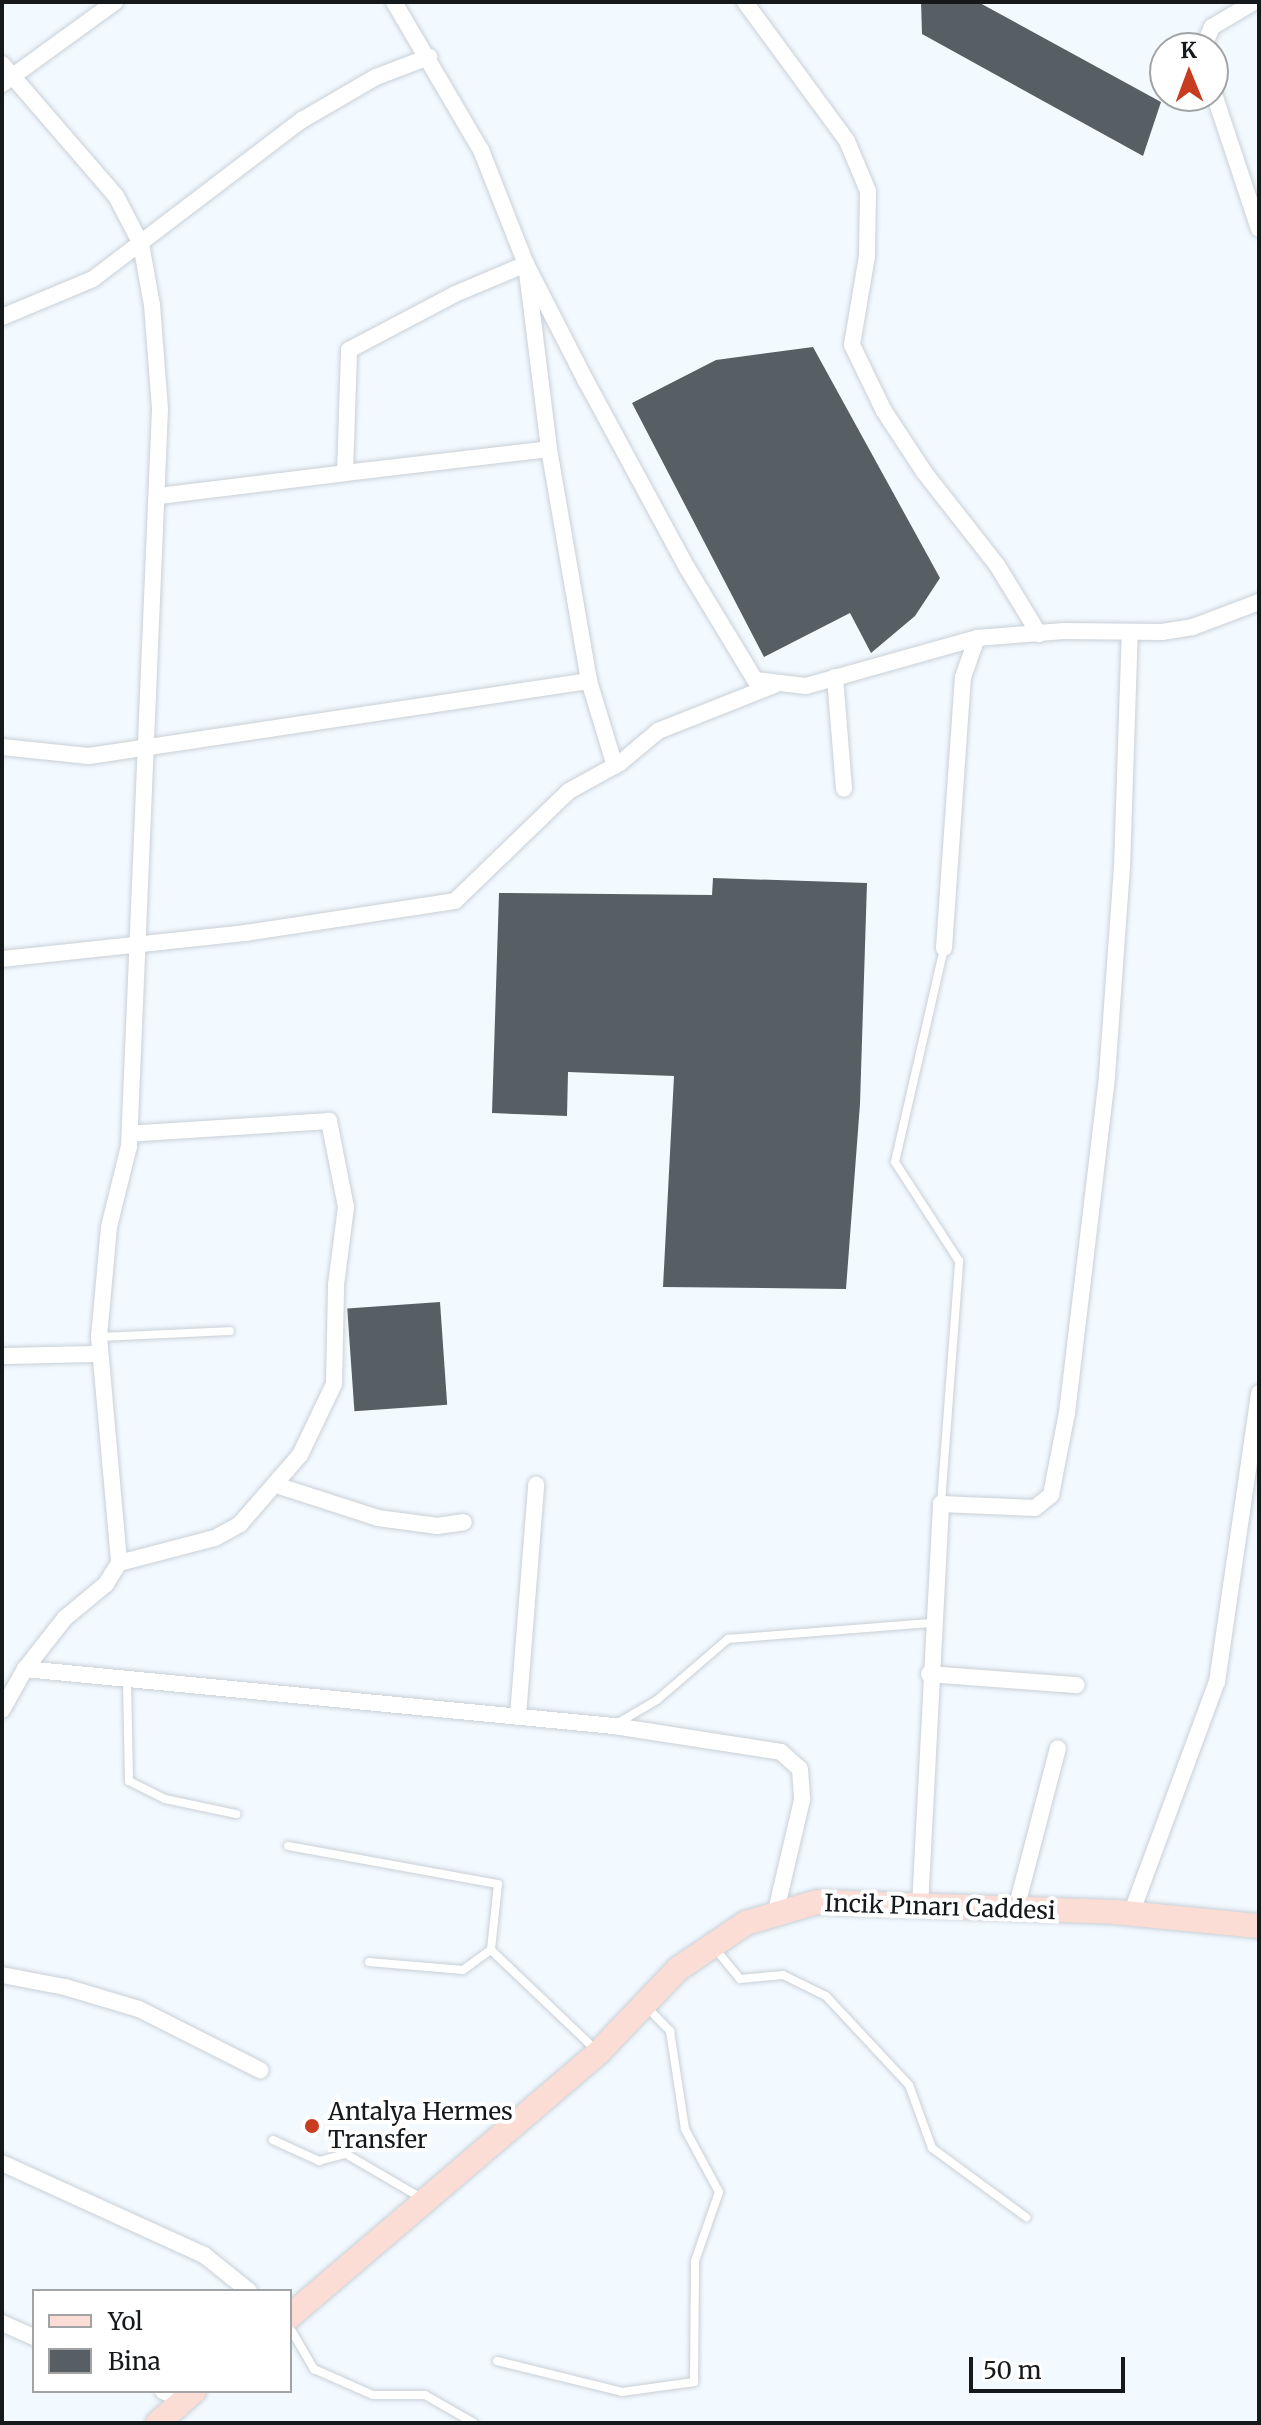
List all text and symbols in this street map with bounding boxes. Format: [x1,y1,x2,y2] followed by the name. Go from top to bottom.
[1149,32,1229,112] north arrow
[1180,36,1197,64] text: K
[824,1889,1056,1925] street label: Incik Pınarı Caddesi
[328,2098,513,2154] place label: Antalya Hermes Transfer
[303,2117,321,2135] marker: Antalya Hermes Transfer
[32,2289,292,2393] legend
[108,2306,143,2337] text: Yol
[973,2341,1129,2391] scale bar
[108,2346,161,2377] text: Bina
[983,2355,1042,2386] text: 50 m

